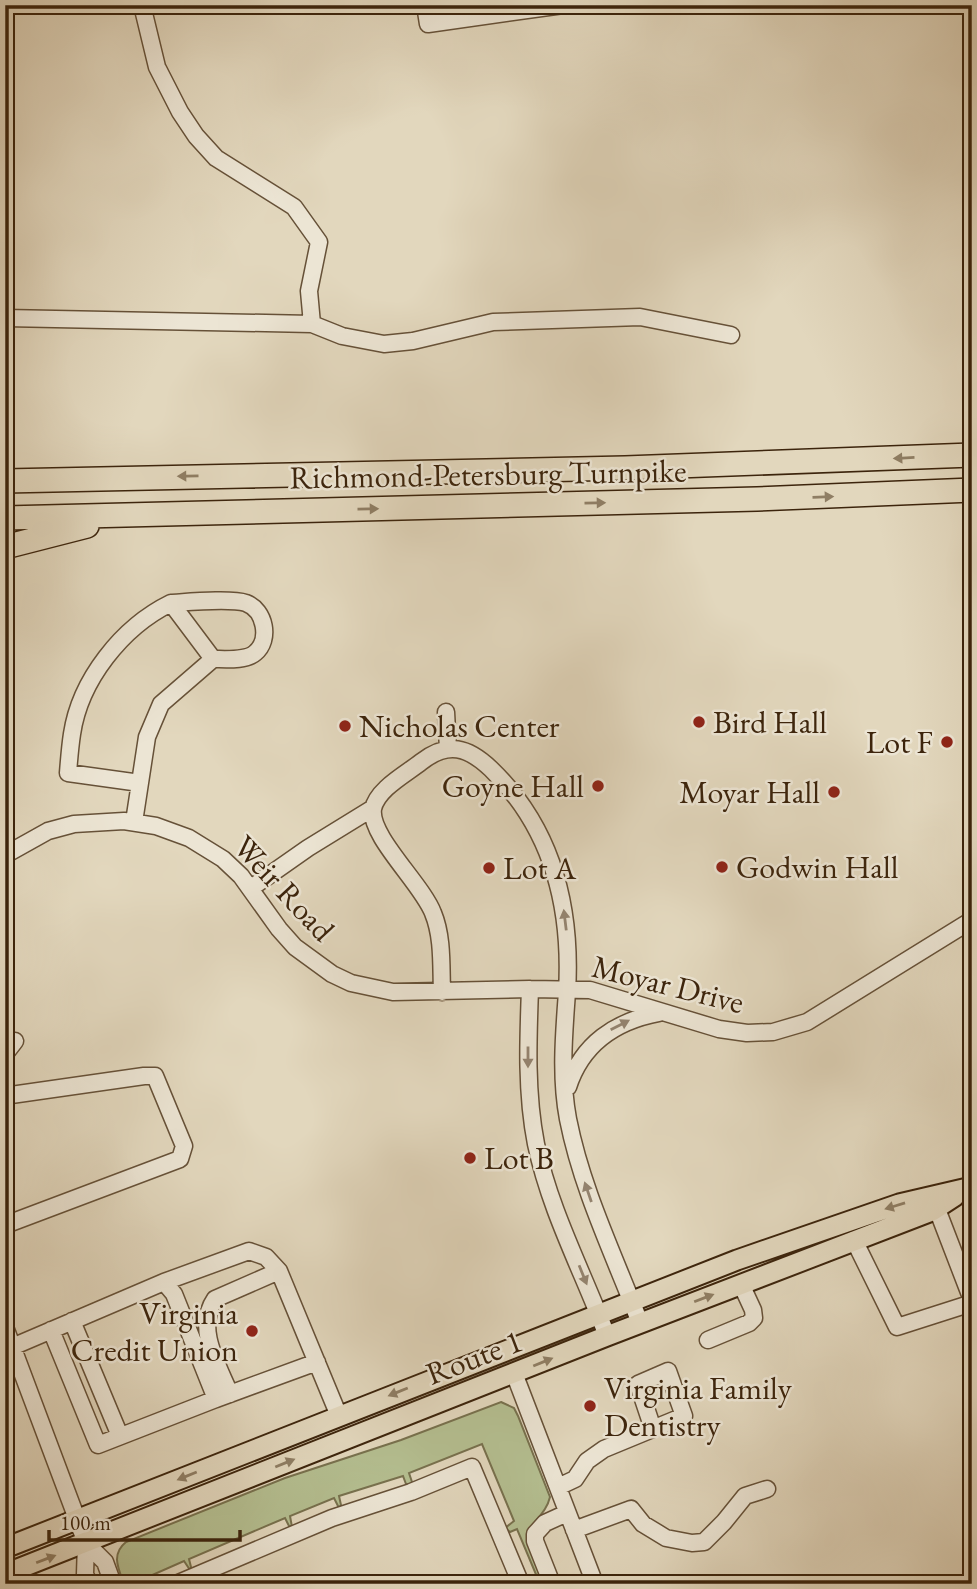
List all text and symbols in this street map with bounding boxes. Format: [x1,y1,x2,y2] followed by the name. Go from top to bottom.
[289,450,687,498] street label: Richmond-Petersburg Turnpike
[892,453,914,464] one-way arrow
[176,470,198,482] one-way arrow
[812,491,834,503] one-way arrow
[584,497,606,509] one-way arrow
[357,503,379,514] one-way arrow
[713,701,827,743] place label: Bird Hall
[359,705,560,747] place label: Nicholas Center
[691,714,707,730] marker: Bird Hall
[337,718,353,734] marker: Nicholas Center
[866,721,933,763] place label: Lot F
[939,734,955,750] marker: Lot F
[442,765,584,807] place label: Goyne Hall
[679,771,820,813] place label: Moyar Hall
[590,778,606,794] marker: Goyne Hall
[826,784,842,800] marker: Moyar Hall
[224,826,344,951] street label: Weir Road
[736,846,899,888] place label: Godwin Hall
[503,847,577,889] place label: Lot A
[714,859,730,875] marker: Godwin Hall
[481,860,497,876] marker: Lot A
[560,909,571,931] one-way arrow
[588,945,748,1023] street label: Moyar Drive
[610,1020,630,1031] one-way arrow
[522,1046,534,1068] one-way arrow
[484,1137,554,1179] place label: Lot B
[462,1150,478,1166] marker: Lot B
[582,1181,593,1202] one-way arrow
[884,1201,905,1211] one-way arrow
[578,1265,589,1286] one-way arrow
[71,1292,238,1371] place label: Virginia Credit Union
[694,1293,715,1304] one-way arrow
[420,1320,528,1394] street label: Route 1
[244,1323,260,1339] marker: Virginia Credit Union
[532,1356,553,1367] one-way arrow
[604,1367,793,1446] place label: Virginia Family Dentistry
[388,1387,409,1398] one-way arrow
[582,1398,598,1414] marker: Virginia Family Dentistry
[275,1457,296,1468] one-way arrow
[176,1471,197,1482] one-way arrow
[49,1498,240,1542] scale bar
[60,1509,111,1536] text: 100 m
[35,1553,56,1564] one-way arrow

